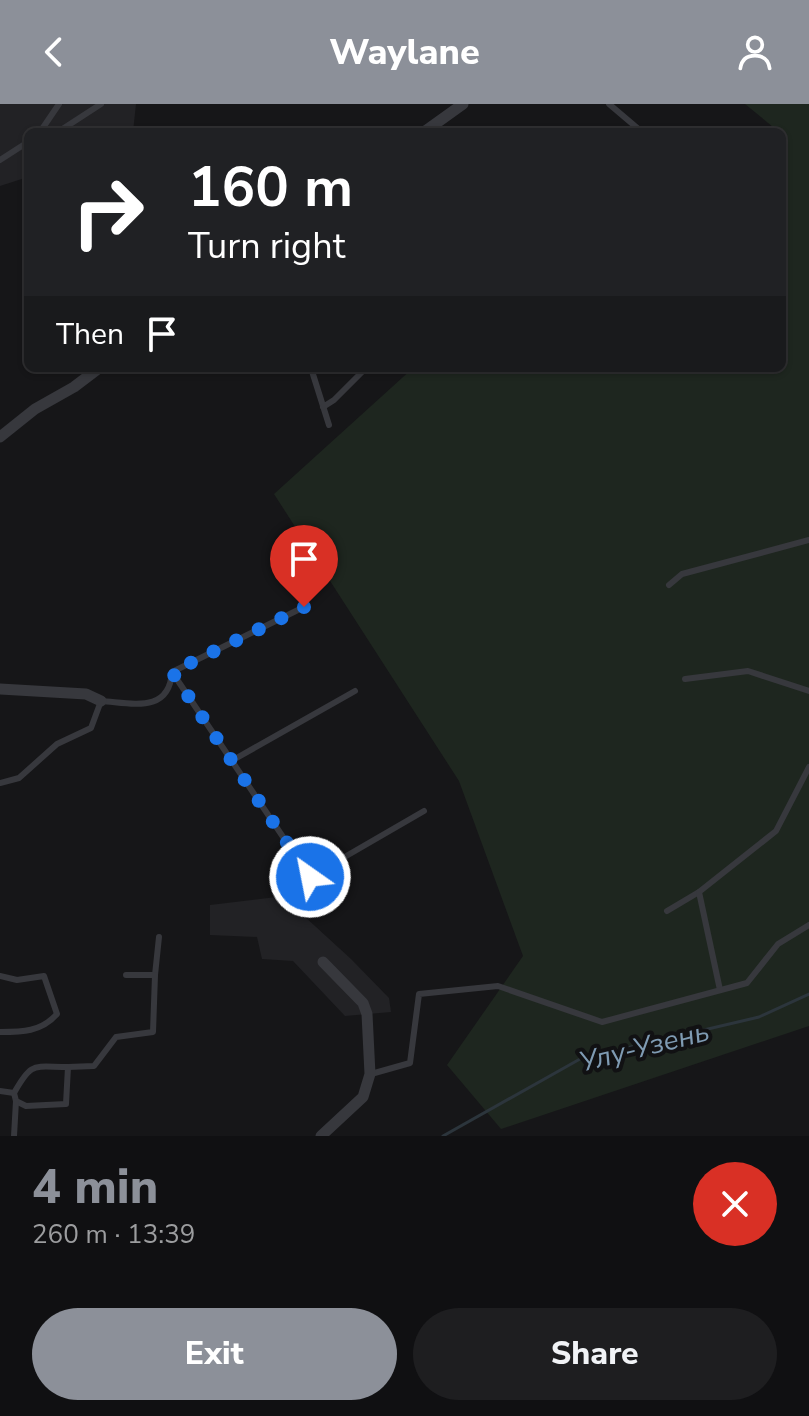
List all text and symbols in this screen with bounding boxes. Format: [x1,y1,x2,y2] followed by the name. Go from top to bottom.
[329,28,480,77] text: Waylane
[32,30,76,74] icon: back
[733,30,777,74] icon: person
[188,149,353,226] text: 160 m
[56,160,160,264] icon: right
[188,222,345,271] text: Turn right
[140,312,184,356] icon: arrive
[56,314,124,355] text: Then
[270,525,338,607] pin
[282,537,326,581] icon: arrive
[268,835,352,919] position arrow
[575,1012,713,1081] water label: Улу-Узень
[32,1154,158,1220] text: 4 min
[693,1162,777,1246] button: close
[32,1217,195,1252] text: 260 m · 13:39
[32,1308,397,1400] button: Exit
[413,1308,777,1400] button: Share

